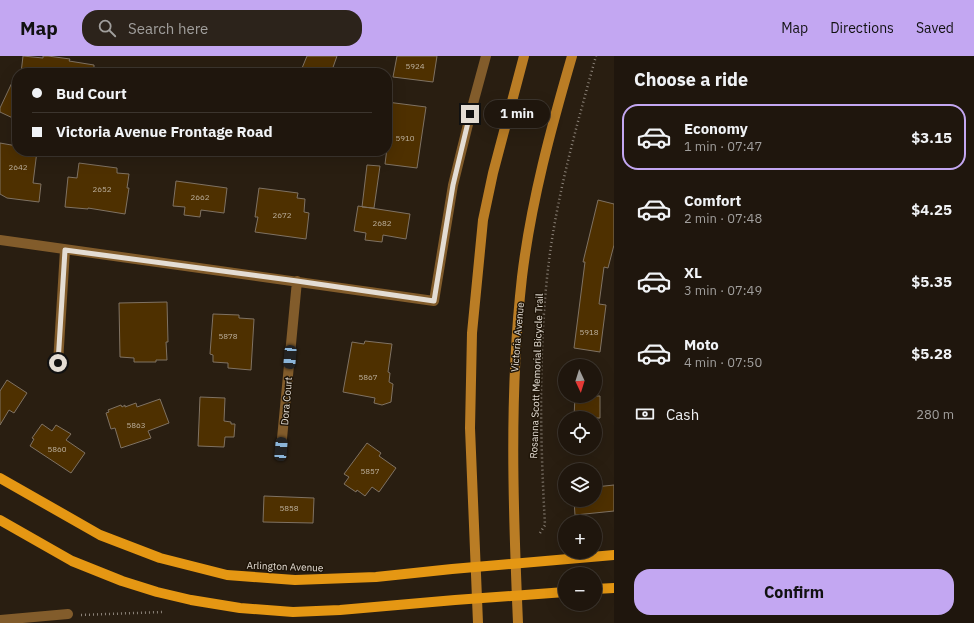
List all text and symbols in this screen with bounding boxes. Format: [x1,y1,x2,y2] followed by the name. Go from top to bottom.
[82,10,362,46] search box
[20,16,58,40] text: Map
[96,17,118,39] icon: search
[128,19,208,38] text: Search here
[781,19,808,37] text: Map
[830,19,894,37] text: Directions
[916,19,954,37] text: Saved
[405,61,425,71] house number: 5924
[634,68,748,91] text: Choose a ride
[56,84,127,103] text: Bud Court
[484,100,550,128] callout: 1 min
[461,105,479,123] route end
[500,105,534,122] text: 1 min
[636,119,672,155] icon: car
[684,119,748,138] text: Economy
[56,122,273,141] text: Victoria Avenue Frontage Road
[911,128,952,147] text: $3.15
[395,133,415,143] house number: 5910
[684,138,762,155] text: 1 min · 07:47
[8,162,28,172] house number: 2642
[92,184,112,194] house number: 2652
[636,191,672,227] icon: car
[684,191,741,210] text: Comfort
[190,192,210,202] house number: 2662
[911,200,952,219] text: $4.25
[272,210,292,220] house number: 2672
[684,210,762,227] text: 2 min · 07:48
[372,218,392,228] house number: 2682
[636,263,672,299] icon: car
[684,263,702,282] text: XL
[911,272,952,291] text: $5.35
[684,282,762,299] text: 3 min · 07:49
[527,293,546,459] street label: Rosanna Scott Memorial Bicycle Trail
[508,301,527,372] street label: Victoria Avenue
[579,327,599,337] house number: 5918
[218,331,238,341] house number: 5878
[636,335,672,371] icon: car
[684,335,719,354] text: Moto
[911,344,952,363] text: $5.28
[283,345,297,369] car
[49,354,67,372] route start
[684,354,762,371] text: 4 min · 07:50
[558,359,602,403] north arrow
[558,359,602,611] map controls
[358,372,378,382] house number: 5867
[278,376,295,426] street label: Dora Court
[634,403,656,425] icon: cash
[666,405,699,424] text: Cash
[916,406,954,423] text: 280 m
[558,411,602,455] button: locate
[126,420,146,430] house number: 5863
[274,437,288,461] car
[47,444,67,454] house number: 5860
[558,463,602,507] button: layers
[360,466,380,476] house number: 5857
[279,503,299,513] house number: 5858
[558,515,602,559] button: +
[246,559,324,574] street label: Arlington Avenue
[558,567,602,611] button: −
[634,569,954,615] button: Confirm

